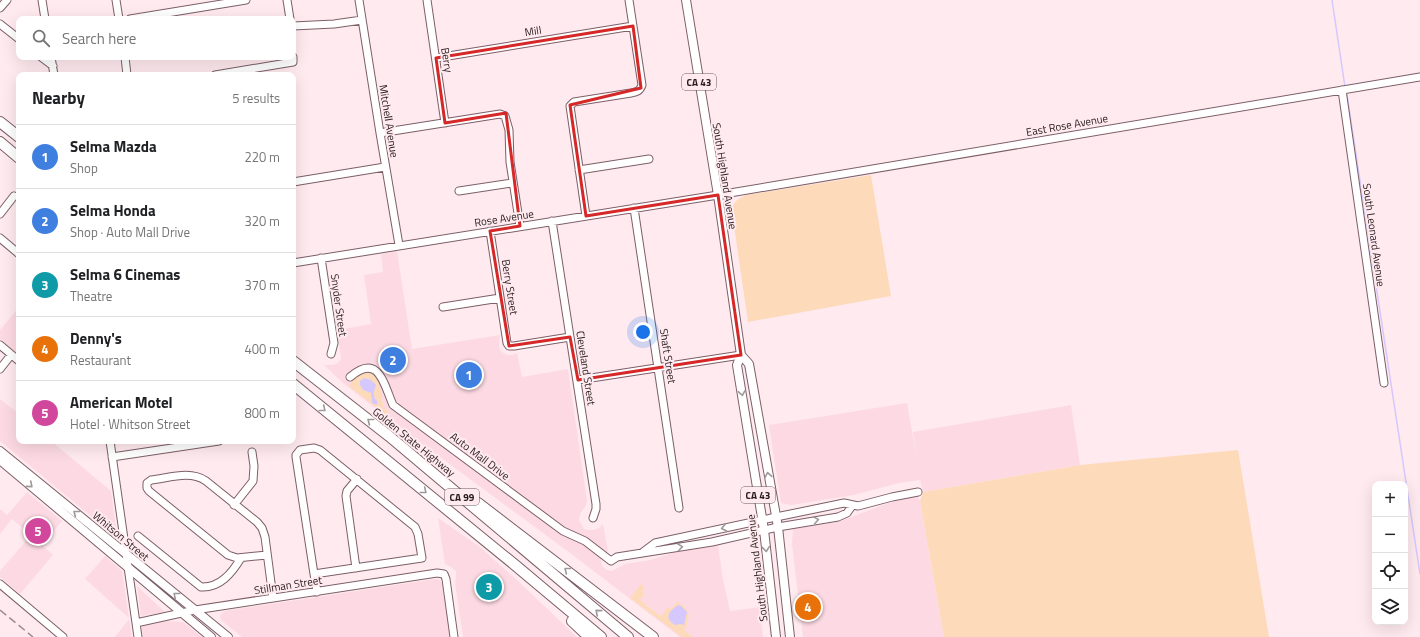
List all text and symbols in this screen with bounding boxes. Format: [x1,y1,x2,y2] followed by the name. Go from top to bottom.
[16,16,296,60] search box
[523,22,543,40] street label: Mill
[30,27,52,49] icon: search
[62,27,136,50] text: Search here
[437,46,457,74] street label: Berry
[682,74,716,90] road number: CA 43
[375,83,403,159] street label: Mitchell Avenue
[32,85,85,111] text: Nearby
[232,88,280,108] text: 5 results
[1025,110,1110,140] street label: East Rose Avenue
[709,122,741,231] street label: South Highland Avenue
[70,135,157,158] text: Selma Mazda
[41,147,49,167] text: 1
[244,147,280,167] text: 220 m
[70,158,98,178] text: Shop
[1359,182,1389,288] street label: South Leonard Avenue
[70,199,156,222] text: Selma Honda
[473,205,535,231] street label: Rose Avenue
[41,211,49,231] text: 2
[244,211,280,231] text: 320 m
[70,222,190,242] text: Shop · Auto Mall Drive
[498,258,522,316] street label: Berry Street
[70,263,180,286] text: Selma 6 Cinemas
[327,273,351,337] street label: Snyder Street
[41,275,49,295] text: 3
[244,275,280,295] text: 370 m
[70,286,112,306] text: Theatre
[633,322,653,342] your location
[70,327,122,350] text: Denny's
[656,327,680,385] street label: Shaft Street
[572,330,600,407] street label: Cleveland Street
[41,339,49,359] text: 4
[244,339,280,359] text: 400 m
[380,345,406,375] pin: 2
[70,350,131,370] text: Restaurant
[456,360,482,390] pin: 1
[737,390,746,396] one-way arrow
[70,391,173,414] text: American Motel
[41,403,49,423] text: 5
[244,403,280,423] text: 800 m
[369,404,459,481] street label: Golden State Highway
[318,405,325,412] one-way arrow
[70,414,190,434] text: Hotel · Whitson Street
[367,418,374,425] one-way arrow
[447,428,513,484] street label: Auto Mall Drive
[765,472,773,478] one-way arrow
[25,481,33,488] one-way arrow
[1372,481,1408,625] map controls
[1372,481,1408,517] button: +
[419,487,426,494] one-way arrow
[741,487,775,503] road number: CA 43
[445,489,479,505] road number: CA 99
[89,508,153,565] street label: Whitson Street
[73,510,80,517] one-way arrow
[742,513,772,622] street label: South Highland Avenue
[25,516,51,546] pin: 5
[813,517,819,525] one-way arrow
[1372,517,1408,553] button: −
[721,524,727,532] one-way arrow
[677,543,683,552] one-way arrow
[761,546,770,552] one-way arrow
[1372,553,1408,589] button: locate
[564,568,571,575] one-way arrow
[253,572,323,598] street label: Stillman Street
[476,572,502,602] pin: 3
[1372,589,1408,625] button: layers
[795,592,821,622] pin: 4
[173,593,181,600] one-way arrow
[596,609,603,616] one-way arrow

